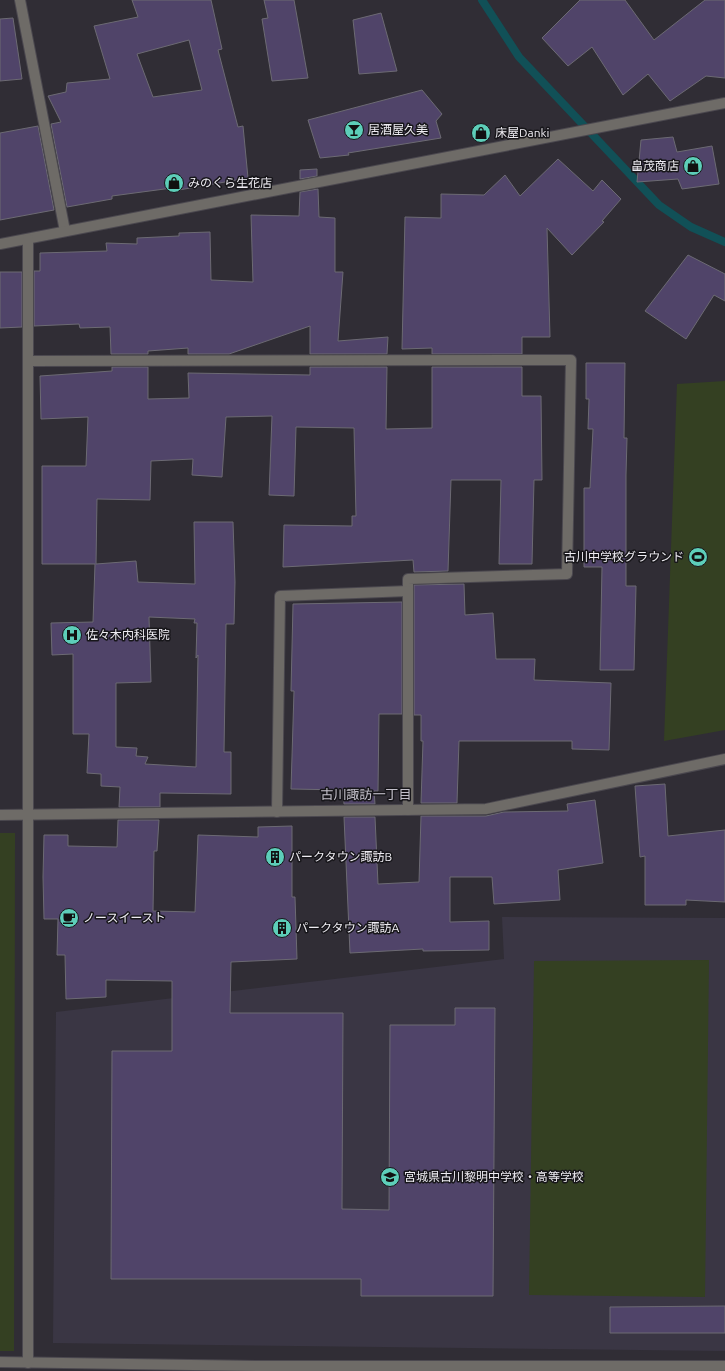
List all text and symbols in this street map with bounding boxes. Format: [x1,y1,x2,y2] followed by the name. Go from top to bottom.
[343,119,365,141] bar icon: 居酒屋久美
[470,122,492,144] shop icon: 床屋Danki
[368,123,428,136] place label: 居酒屋久美
[495,126,550,139] place label: 床屋Danki
[682,155,704,177] shop icon: 畠茂商店
[631,159,679,172] place label: 畠茂商店
[163,172,185,194] shop icon: みのくら生花店
[188,176,272,189] place label: みのくら生花店
[687,546,709,568] sports icon: 古川中学校グラウンド
[564,550,684,563] place label: 古川中学校グラウンド
[61,624,83,646] hospital icon: 佐々木内科医院
[86,628,170,641] place label: 佐々木内科医院
[320,787,412,801] district label: 古川諏訪一丁目
[264,846,286,868] building icon: パークタウン諏訪B
[289,850,392,863] place label: パークタウン諏訪B
[58,907,80,929] cafe icon: ノースイースト
[83,911,166,924] place label: ノースイースト
[271,917,293,939] building icon: パークタウン諏訪A
[296,921,400,934] place label: パークタウン諏訪A
[379,1166,401,1188] school or university icon: 宮城県古川黎明中学校・高等学校
[404,1170,584,1183] place label: 宮城県古川黎明中学校・高等学校

